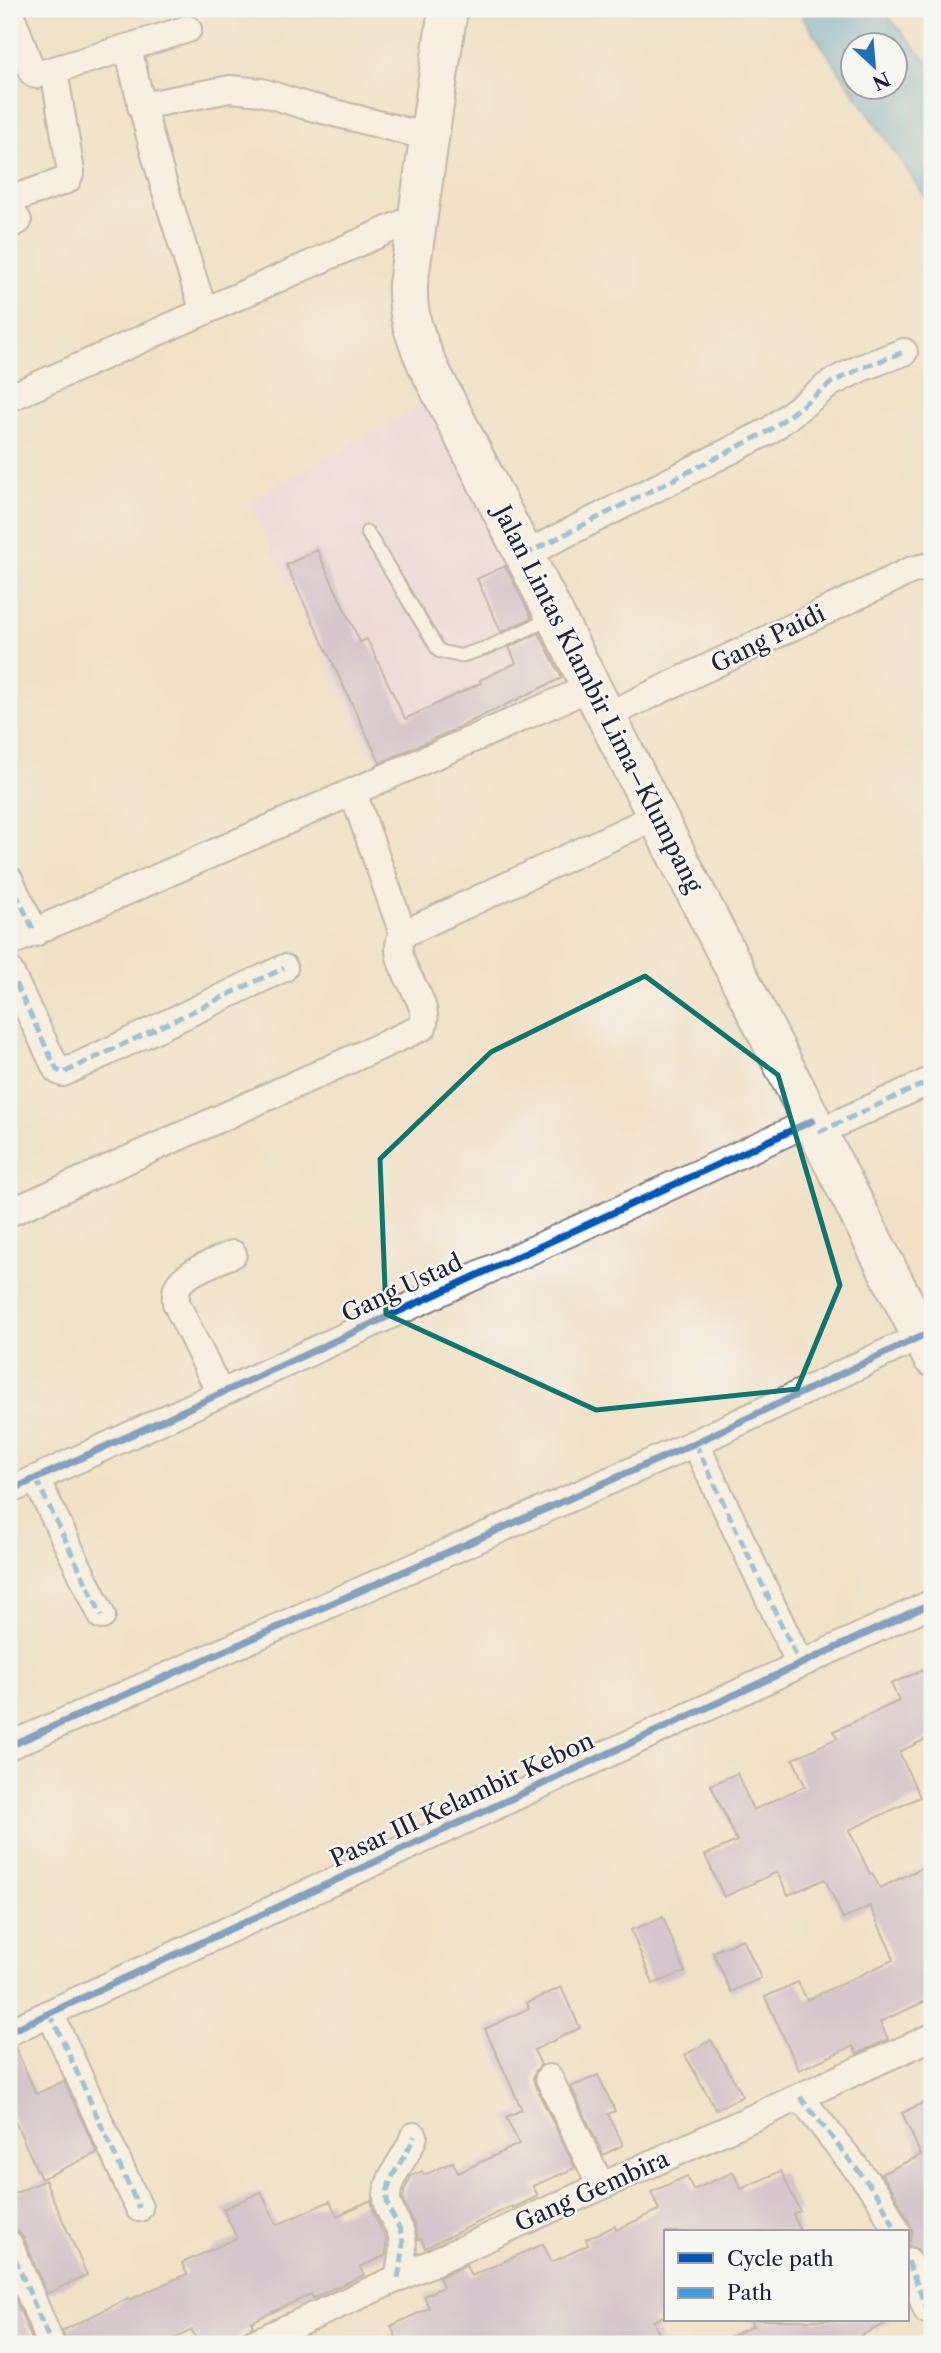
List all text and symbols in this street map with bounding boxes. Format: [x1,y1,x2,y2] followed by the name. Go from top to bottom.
[839,32,909,102] north arrow
[869,67,894,95] text: N
[486,497,709,897] street label: Jalan Lintas Klambir Lima–Klumpang
[706,598,830,679] street label: Gang Paidi
[337,1247,467,1328] street label: Gang Ustad
[325,1726,598,1874] street label: Pasar III Kelambir Kebon
[510,2143,674,2237] street label: Gang Gembira
[664,2230,909,2322] legend
[727,2246,834,2271] text: Cycle path
[727,2280,772,2305] text: Path

